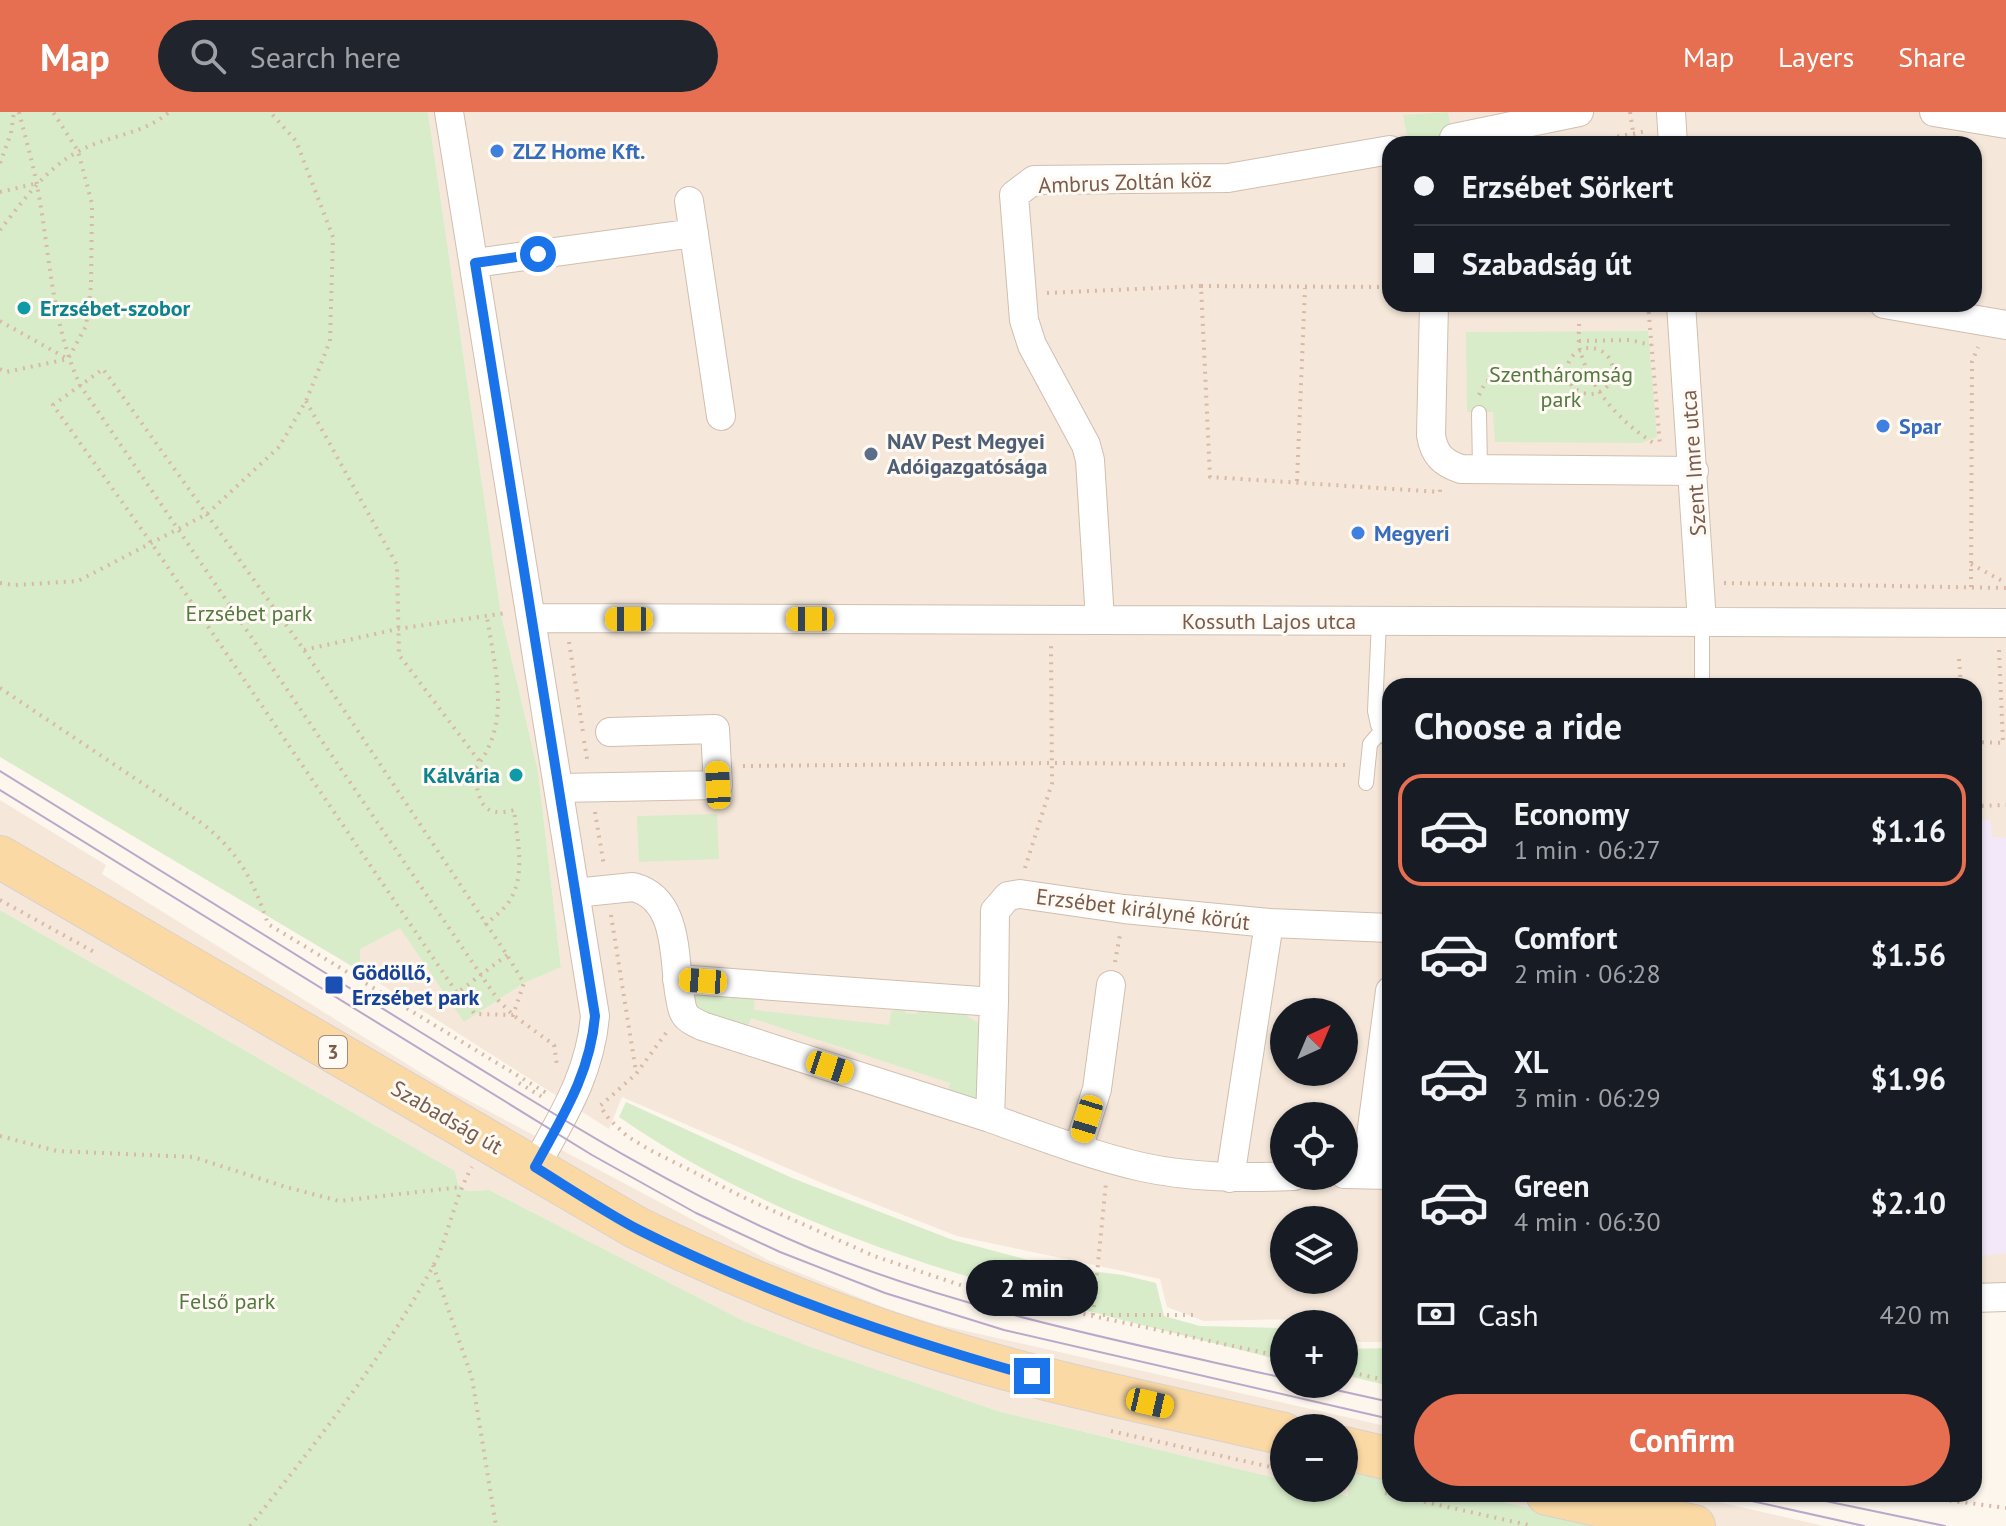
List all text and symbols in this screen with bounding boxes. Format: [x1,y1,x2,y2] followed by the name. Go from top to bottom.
[158,20,718,92] search box
[40,32,110,81] text: Map
[186,34,230,78] icon: search
[250,37,401,76] text: Search here
[1683,38,1734,75] text: Map
[1778,38,1854,75] text: Layers
[1898,38,1966,75] text: Share
[513,137,645,165] place label: ZLZ Home Kft.
[488,142,506,160] marker: ZLZ Home Kft.
[1038,165,1212,199] street label: Ambrus Zoltán köz
[1462,167,1673,206] text: Erzsébet Sörkert
[520,236,556,272] route start
[1462,244,1631,283] text: Szabadság út
[40,294,191,322] place label: Erzsébet-szobor
[15,299,33,317] marker: Erzsébet-szobor
[1489,360,1633,413] park label: Szentháromság park
[1674,389,1712,537] street label: Szent Imre utca
[1899,412,1941,440] place label: Spar
[1874,417,1892,435] marker: Spar
[887,427,1048,480] place label: NAV Pest Megyei Adóigazgatósága
[862,445,880,463] marker: NAV Pest Megyei Adóigazgatósága
[1374,519,1450,547] place label: Megyeri
[1349,524,1367,542] marker: Megyeri
[186,599,313,627] park label: Erzsébet park
[605,607,653,631] car
[786,607,834,631] car
[1182,607,1356,635] street label: Kossuth Lajos utca
[1414,702,1622,749] text: Choose a ride
[705,760,731,810] car
[423,761,500,789] place label: Kálvária
[507,766,525,784] marker: Kálvária
[1418,794,1490,866] icon: car
[1514,794,1629,833] text: Economy
[1871,811,1946,850] text: $1.16
[1514,833,1661,866] text: 1 min · 06:27
[1034,882,1252,936] street label: Erzsébet királyné körút
[1418,918,1490,990] icon: car
[1514,918,1617,957] text: Comfort
[1871,935,1946,974] text: $1.56
[1514,957,1661,990] text: 2 min · 06:28
[352,958,479,1011] place label: Gödöllő, Erzsébet park
[678,967,728,995] car
[323,974,345,996] marker: Gödöllő, Erzsébet park
[1270,998,1358,1086] north arrow
[1270,998,1358,1502] map controls
[319,1036,347,1068] road number: 3
[1418,1042,1490,1114] icon: car
[1514,1042,1548,1081] text: XL
[803,1048,857,1086] car
[1871,1059,1946,1098] text: $1.96
[386,1074,508,1160] street label: Szabadság út
[1514,1081,1661,1114] text: 3 min · 06:29
[1069,1093,1105,1145] car
[1270,1102,1358,1190] button: locate
[1418,1166,1490,1238] icon: car
[1514,1166,1589,1205] text: Green
[1871,1183,1946,1222] text: $2.10
[1514,1205,1661,1238] text: 4 min · 06:30
[1270,1206,1358,1294] button: layers
[966,1260,1098,1316] callout: 2 min
[1000,1271,1064,1304] text: 2 min
[179,1287,276,1315] park label: Felső park
[1414,1292,1458,1336] icon: cash
[1478,1295,1539,1334] text: Cash
[1879,1298,1950,1331] text: 420 m
[1270,1310,1358,1398] button: +
[1014,1358,1050,1394] route end
[1124,1386,1176,1420] car
[1414,1394,1950,1486] button: Confirm
[1270,1414,1358,1502] button: −

